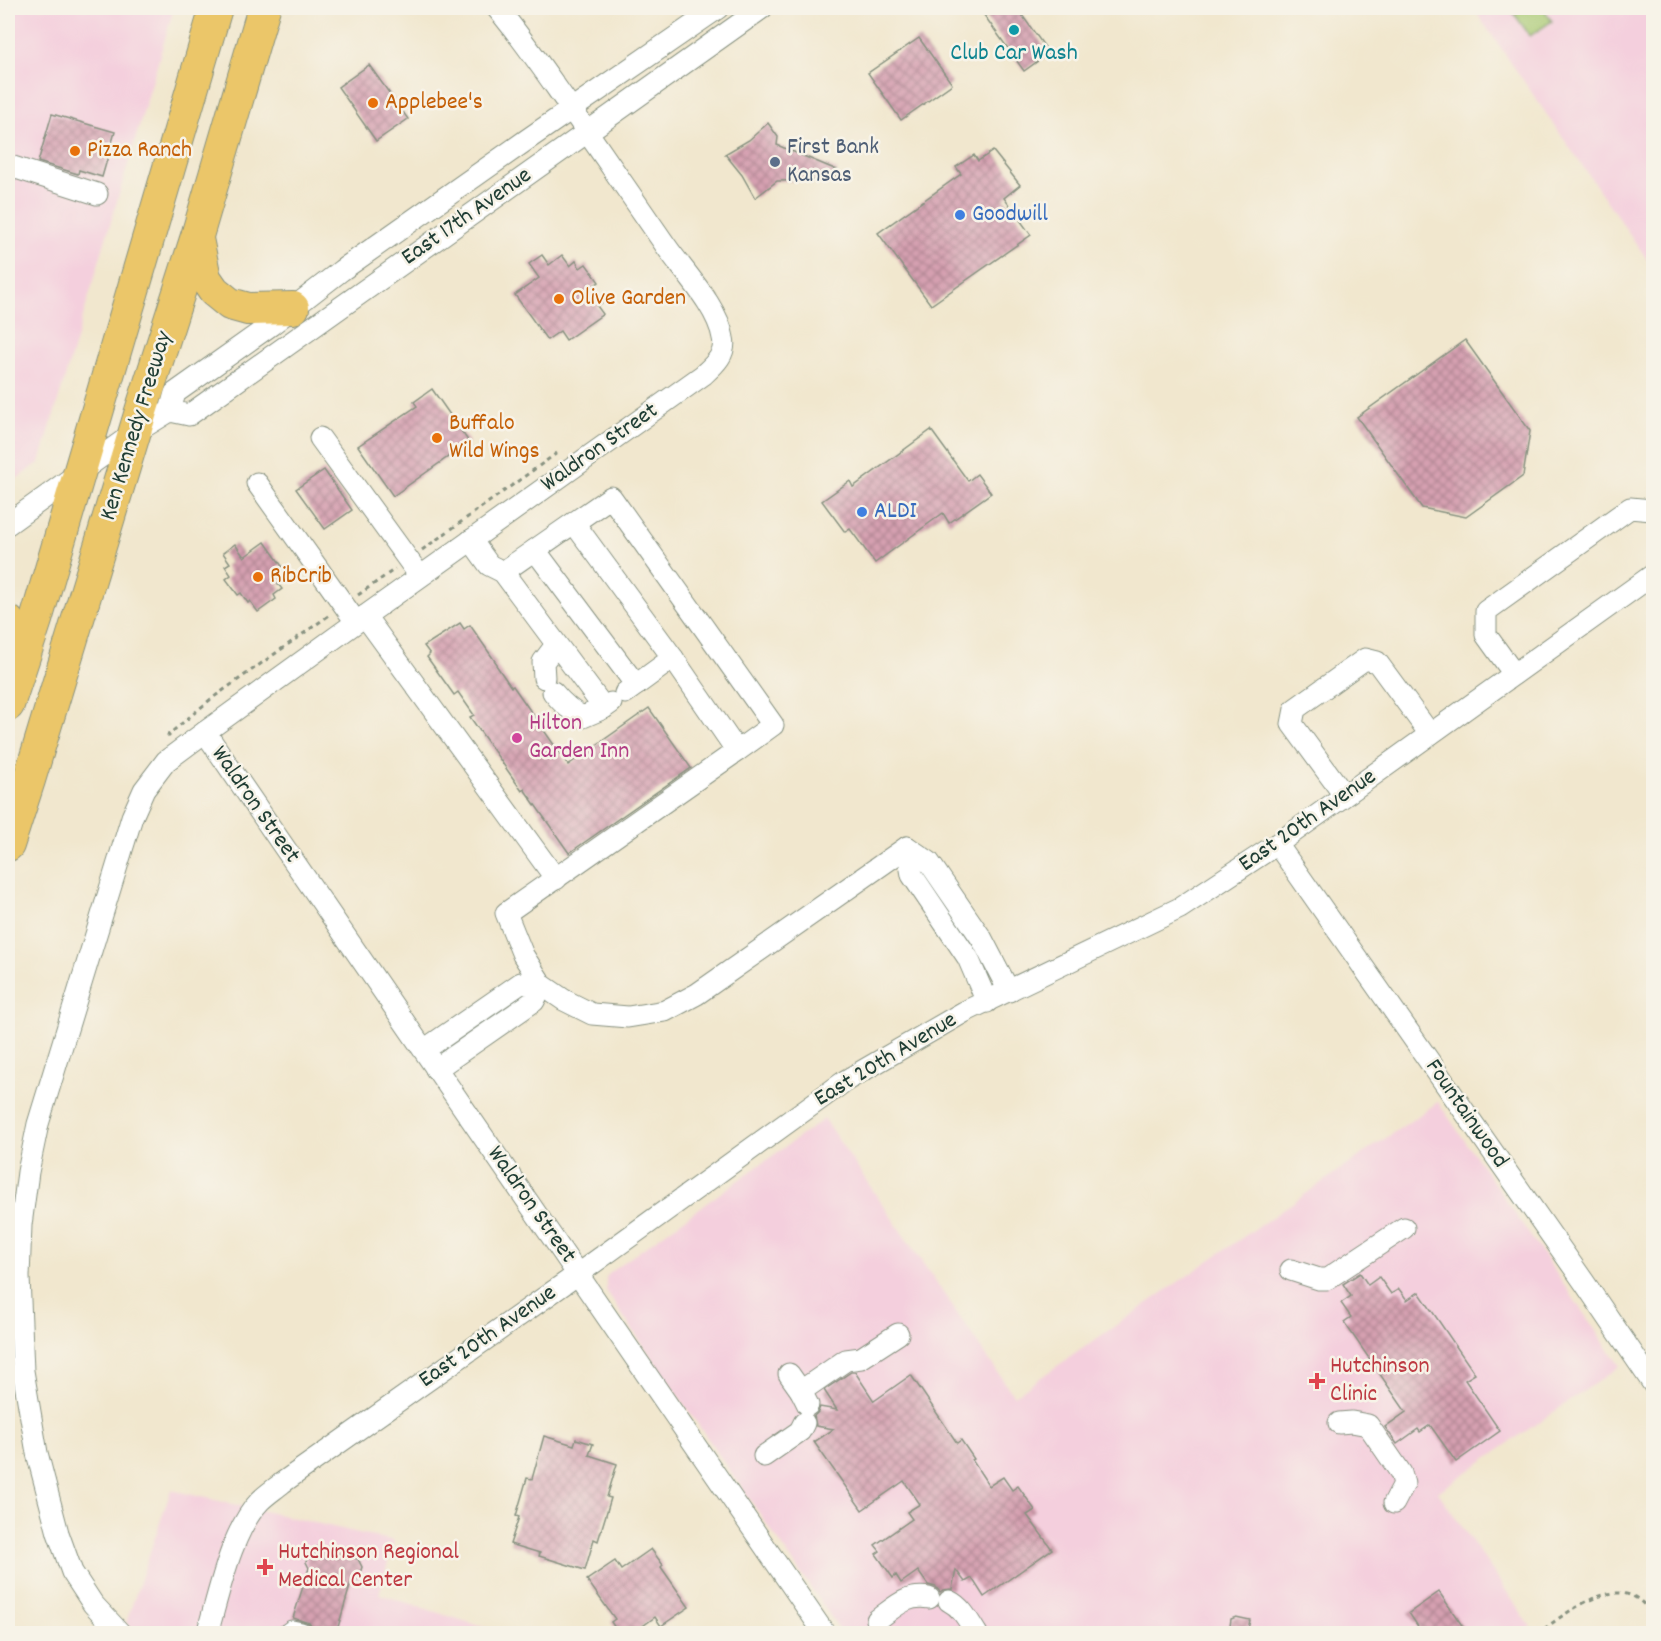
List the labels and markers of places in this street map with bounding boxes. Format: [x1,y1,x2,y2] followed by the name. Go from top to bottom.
[1007,23,1021,37] marker: Club Car Wash
[950,37,1078,71] place label: Club Car Wash
[385,86,483,120] place label: Applebee's
[366,96,380,110] marker: Applebee's
[787,131,879,193] place label: First Bank Kansas
[87,134,192,168] place label: Pizza Ranch
[68,144,82,158] marker: Pizza Ranch
[768,155,782,169] marker: First Bank Kansas
[972,198,1048,232] place label: Goodwill
[953,208,967,222] marker: Goodwill
[571,282,686,316] place label: Olive Garden
[552,292,566,306] marker: Olive Garden
[449,407,540,469] place label: Buffalo Wild Wings
[430,431,444,445] marker: Buffalo Wild Wings
[874,495,917,529] place label: ALDI
[855,505,869,519] marker: ALDI
[270,560,332,594] place label: RibCrib
[251,570,265,584] marker: RibCrib
[529,707,629,769] place label: Hilton Garden Inn
[510,731,524,745] marker: Hilton Garden Inn
[1330,1350,1429,1412] place label: Hutchinson Clinic
[1308,1372,1326,1390] marker: Hutchinson Clinic
[278,1536,459,1598] place label: Hutchinson Regional Medical Center
[256,1558,274,1576] marker: Hutchinson Regional Medical Center

